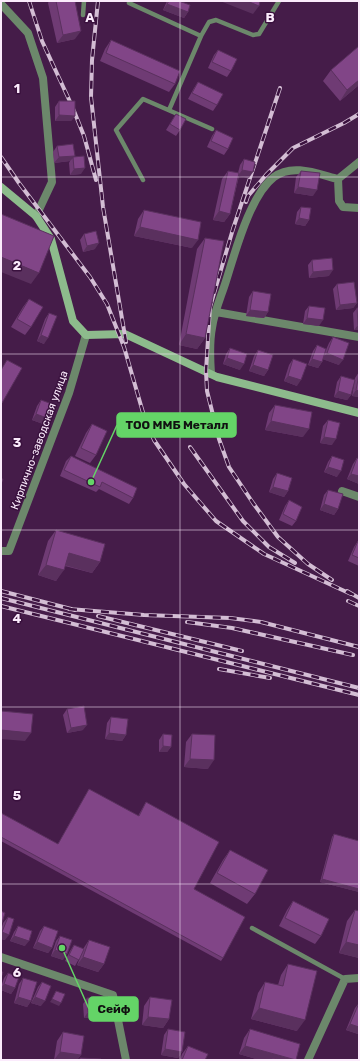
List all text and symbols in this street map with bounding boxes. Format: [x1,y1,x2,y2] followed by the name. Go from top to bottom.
[85,10,95,25] text: A
[265,10,275,25] text: B
[14,81,20,96] text: 1
[13,258,21,273] text: 2
[8,369,71,511] street label: Кирпично-заводская улица
[117,413,236,437] callout: ТОО ММБ Металл
[125,418,229,432] text: ТОО ММБ Металл
[13,435,22,450] text: 3
[13,611,22,626] text: 4
[13,788,21,803] text: 5
[13,965,22,980] text: 6
[89,997,138,1021] callout: Сейф
[98,1002,131,1016] text: Сейф

